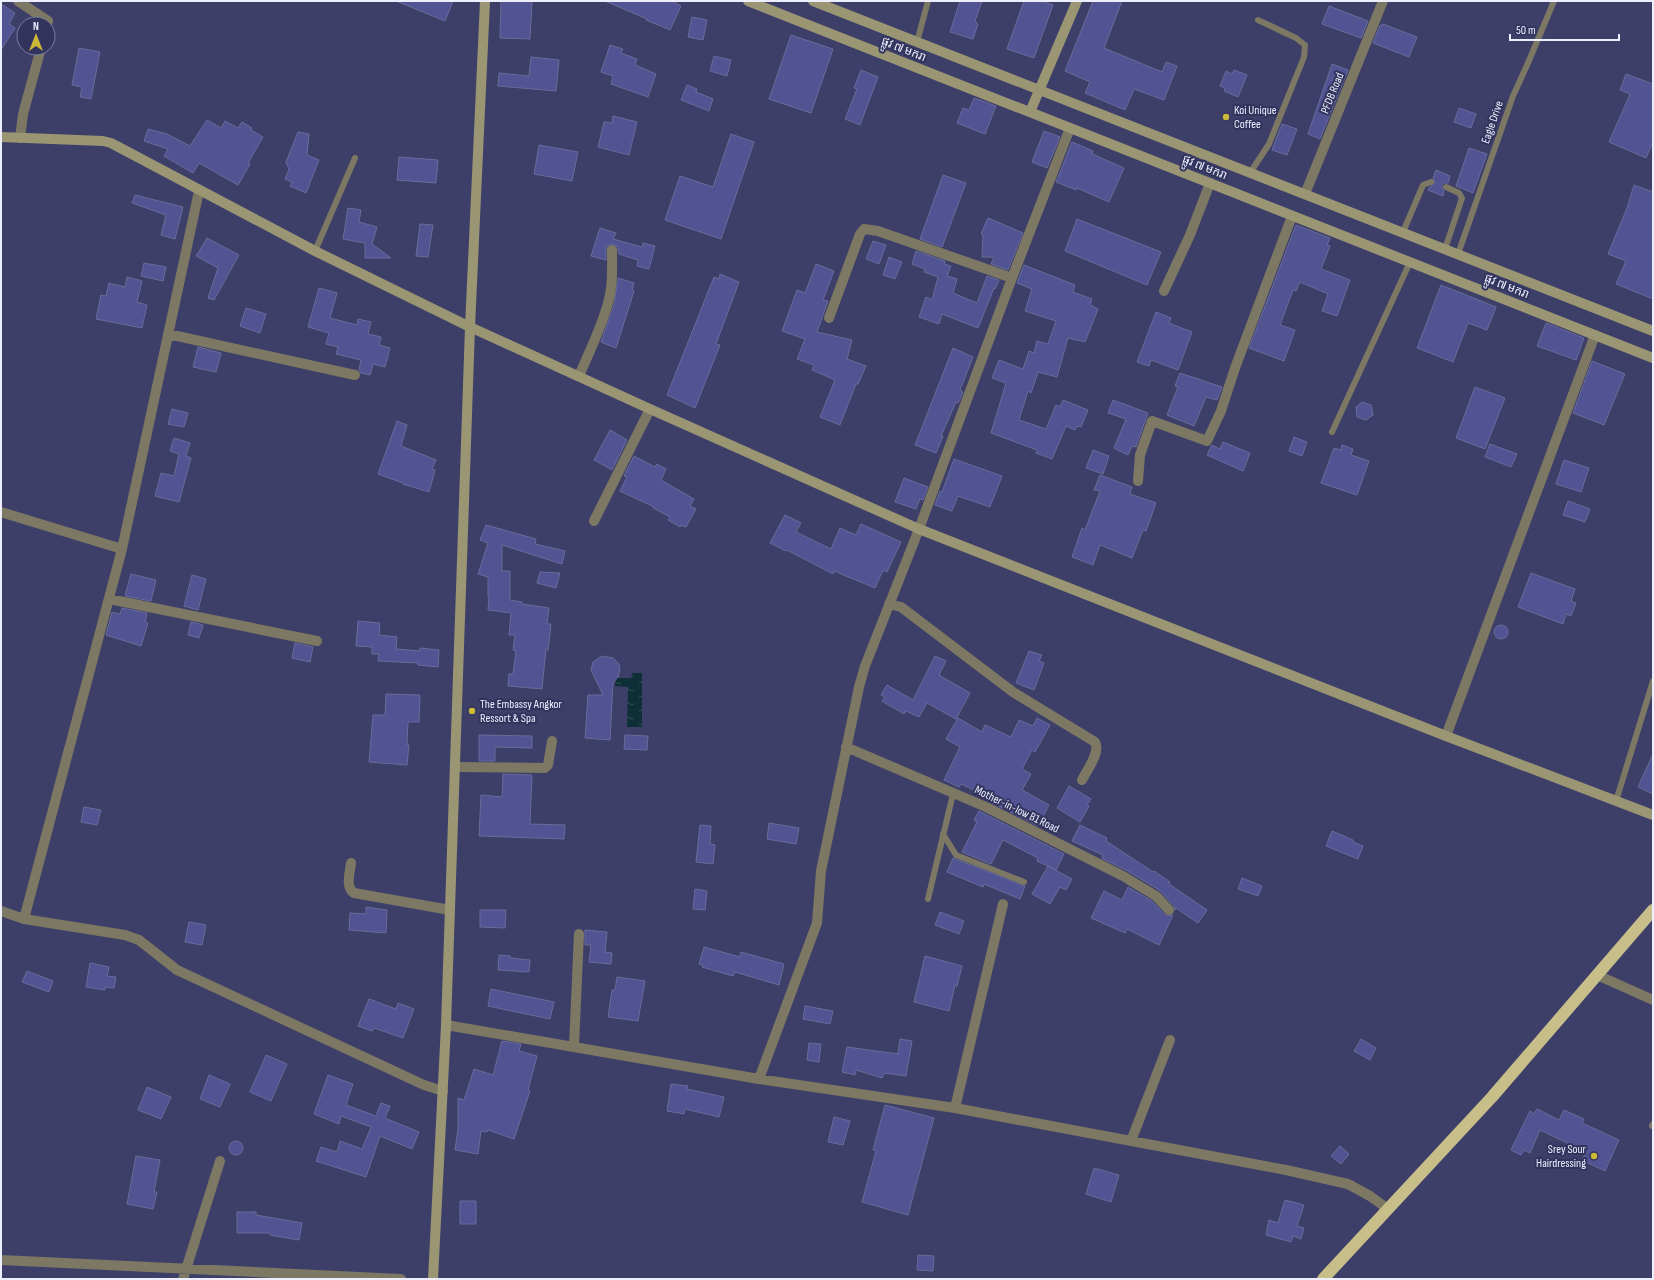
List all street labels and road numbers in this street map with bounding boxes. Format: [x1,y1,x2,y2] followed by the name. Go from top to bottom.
[878,34,929,68] street label: ផ្លូវ ៧ មករា
[1317,70,1347,116] street label: PFDB Road
[1478,99,1507,145] street label: Eagle Drive
[1179,152,1230,186] street label: ផ្លូវ ៧ មករា
[1481,271,1532,305] street label: ផ្លូវ ៧ មករា
[972,782,1062,836] street label: Mother-in-low B1 Road

